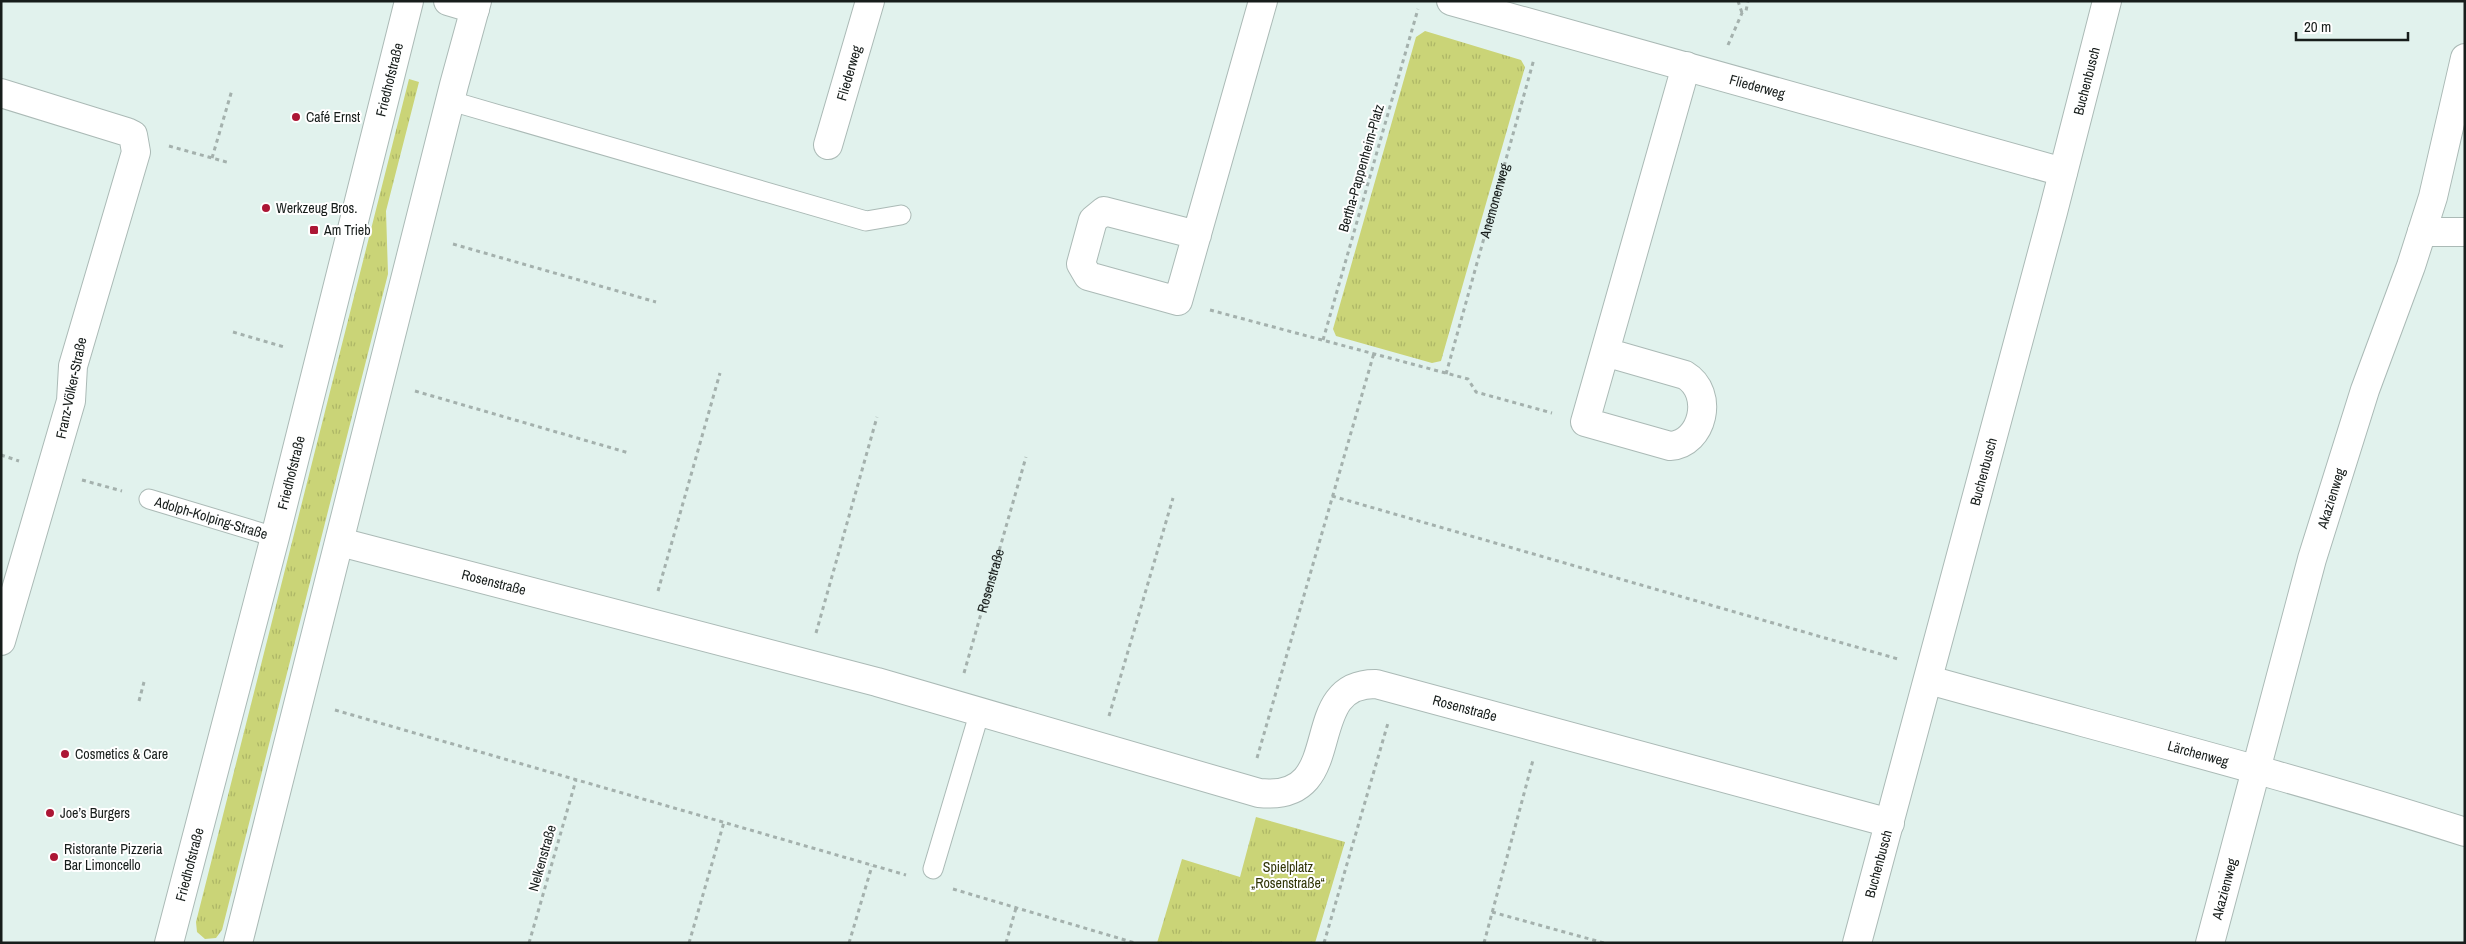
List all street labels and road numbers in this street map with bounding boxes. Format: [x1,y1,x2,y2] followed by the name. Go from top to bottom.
[371,41,407,118] street label: Friedhofstraße
[832,43,866,103] street label: Fliederweg
[2069,45,2104,117] street label: Buchenbusch
[1727,70,1788,103] street label: Fliederweg
[1334,102,1388,234] street label: Bertha-Pappenheim-Platz
[1475,161,1514,241] street label: Anemonenweg
[51,336,91,440] street label: Franz-Völker-Straße
[273,434,309,511] street label: Friedhofstraße
[1966,436,2001,508] street label: Buchenbusch
[2313,465,2349,532] street label: Akazienweg
[152,492,270,543] street label: Adolph-Kolping-Straße
[973,547,1008,615] street label: Rosenstraße
[460,565,528,599] street label: Rosenstraße
[1431,691,1499,725] street label: Rosenstraße
[2166,737,2231,771] street label: Lärchenweg
[524,823,560,893] street label: Nelkenstraße
[171,826,208,903] street label: Friedhofstraße
[1861,828,1896,900] street label: Buchenbusch
[2207,856,2241,922] street label: Akazienweg

